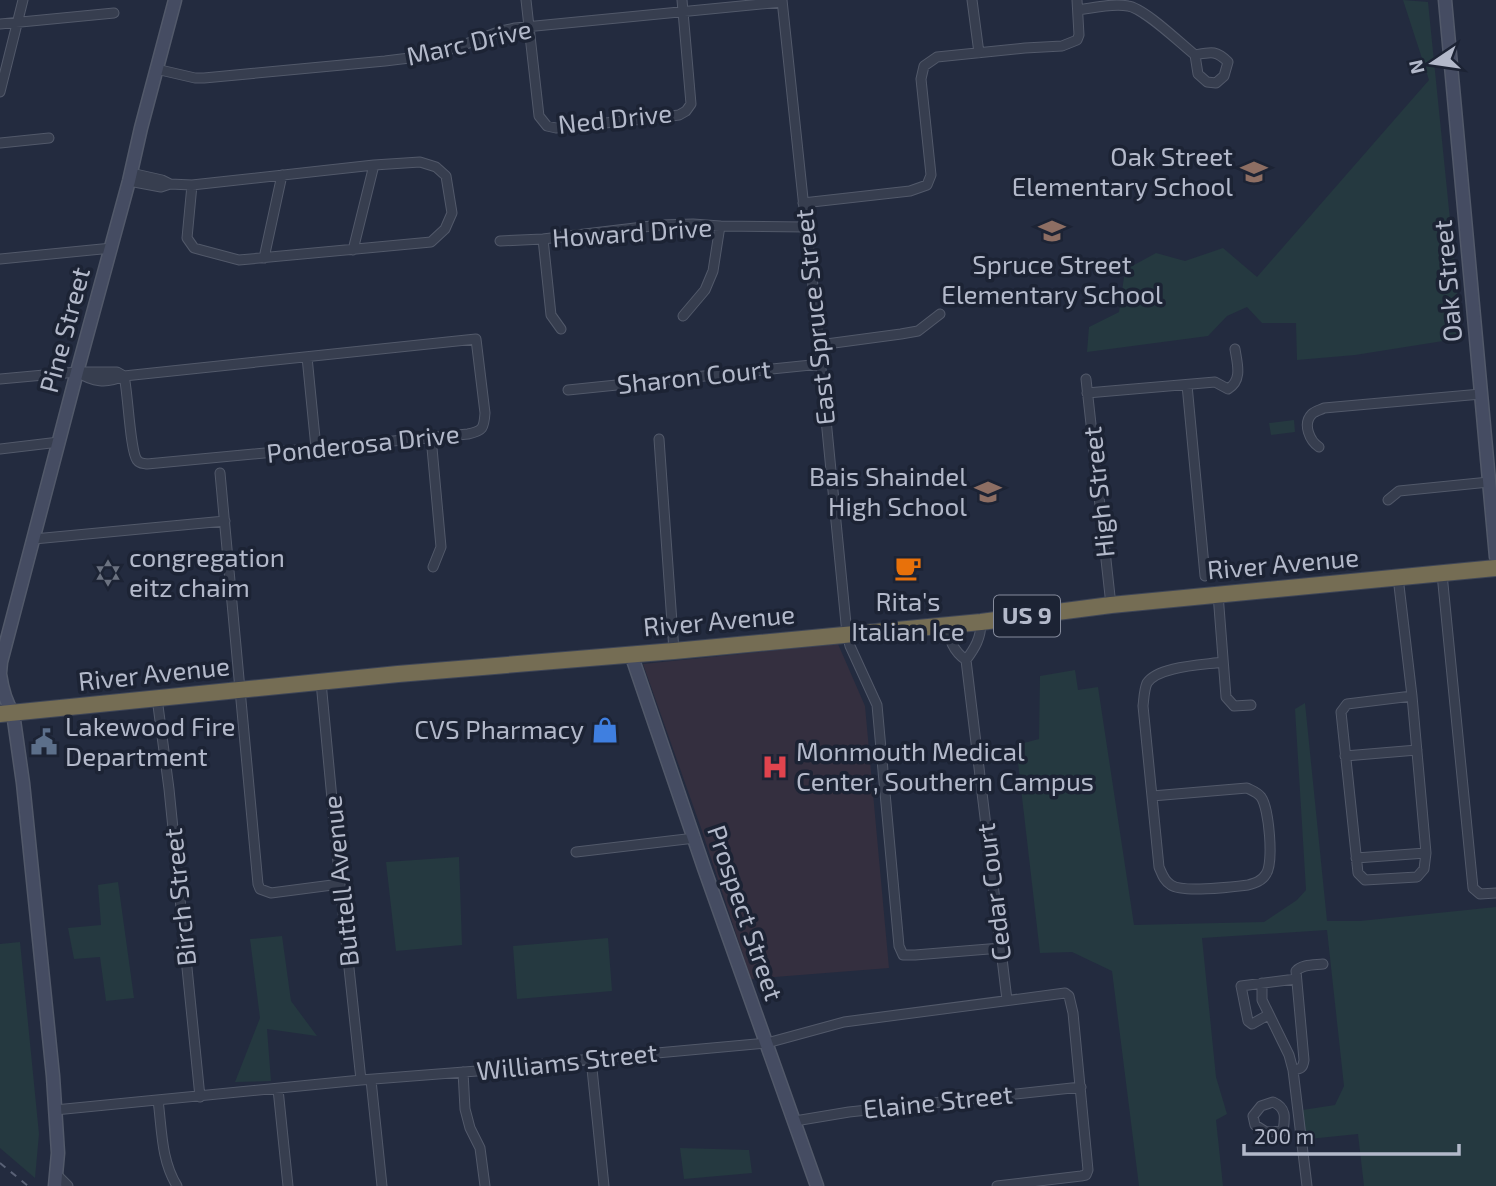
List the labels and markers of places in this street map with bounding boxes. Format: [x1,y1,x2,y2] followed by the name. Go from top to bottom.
[1012,140,1233,201] place label: Oak Street Elementary School
[1239,157,1269,187] school or university icon: Oak Street Elementary School
[1037,216,1067,246] school or university icon: Spruce Street Elementary School
[941,248,1163,309] place label: Spruce Street Elementary School
[809,460,967,521] place label: Bais Shaindel High School
[973,477,1003,507] school or university icon: Bais Shaindel High School
[129,541,285,602] place label: congregation eitz chaim
[893,553,923,583] cafe icon: Rita's Italian Ice
[93,558,123,588] synagogue icon: congregation eitz chaim
[851,585,965,646] place label: Rita's Italian Ice
[65,710,236,771] place label: Lakewood Fire Department
[414,713,584,744] place label: CVS Pharmacy
[590,715,620,745] shop icon: CVS Pharmacy
[29,727,59,757] public building icon: Lakewood Fire Department
[796,735,1094,796] place label: Monmouth Medical Center, Southern Campus
[760,752,790,782] hospital icon: Monmouth Medical Center, Southern Campus

